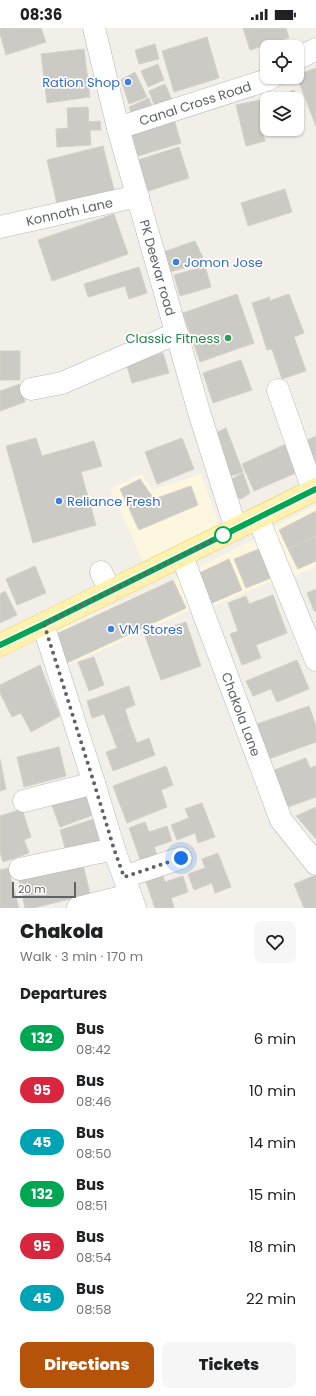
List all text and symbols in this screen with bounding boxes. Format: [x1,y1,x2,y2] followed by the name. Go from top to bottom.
[20,4,62,25] text: 08:36
[260,40,304,136] map controls
[260,40,304,84] button: locate
[42,73,120,92] place label: Ration Shop
[137,76,254,130] street label: Canal Cross Road
[123,77,133,87] marker: Ration Shop
[260,92,304,136] button: layers
[24,192,115,230] street label: Konnoth Lane
[135,217,181,318] street label: PK Deevar road
[184,253,263,272] place label: Jomon Jose
[171,257,181,267] marker: Jomon Jose
[125,329,220,348] place label: Classic Fitness
[223,333,233,343] marker: Classic Fitness
[67,492,160,511] place label: Reliance Fresh
[54,496,64,506] marker: Reliance Fresh
[214,526,232,544] unlabelled marker
[119,620,183,639] place label: VM Stores
[106,624,116,634] marker: VM Stores
[217,669,266,759] street label: Chakola Lane
[171,848,191,868] your location
[12,880,76,899] scale bar
[18,881,46,897] text: 20 m
[20,918,104,945] text: Chakola
[254,921,296,963] button: heart
[20,947,143,966] text: Walk · 3 min · 170 m
[20,983,107,1004] text: Departures
[76,1018,104,1039] text: Bus
[31,1028,53,1048] text: 132
[254,1028,296,1049] text: 6 min
[76,1040,111,1059] text: 08:42
[76,1070,104,1091] text: Bus
[33,1080,51,1100] text: 95
[249,1080,296,1101] text: 10 min
[76,1092,112,1111] text: 08:46
[76,1122,104,1143] text: Bus
[33,1132,51,1152] text: 45
[249,1132,296,1153] text: 14 min
[76,1144,111,1163] text: 08:50
[76,1174,104,1195] text: Bus
[31,1184,53,1204] text: 132
[249,1184,296,1205] text: 15 min
[76,1196,107,1215] text: 08:51
[76,1226,104,1247] text: Bus
[33,1236,51,1256] text: 95
[249,1236,296,1257] text: 18 min
[76,1248,111,1267] text: 08:54
[76,1278,104,1299] text: Bus
[33,1288,51,1308] text: 45
[246,1288,296,1309] text: 22 min
[76,1300,112,1319] text: 08:58
[20,1342,154,1388] button: Directions
[162,1342,296,1388] button: Tickets

